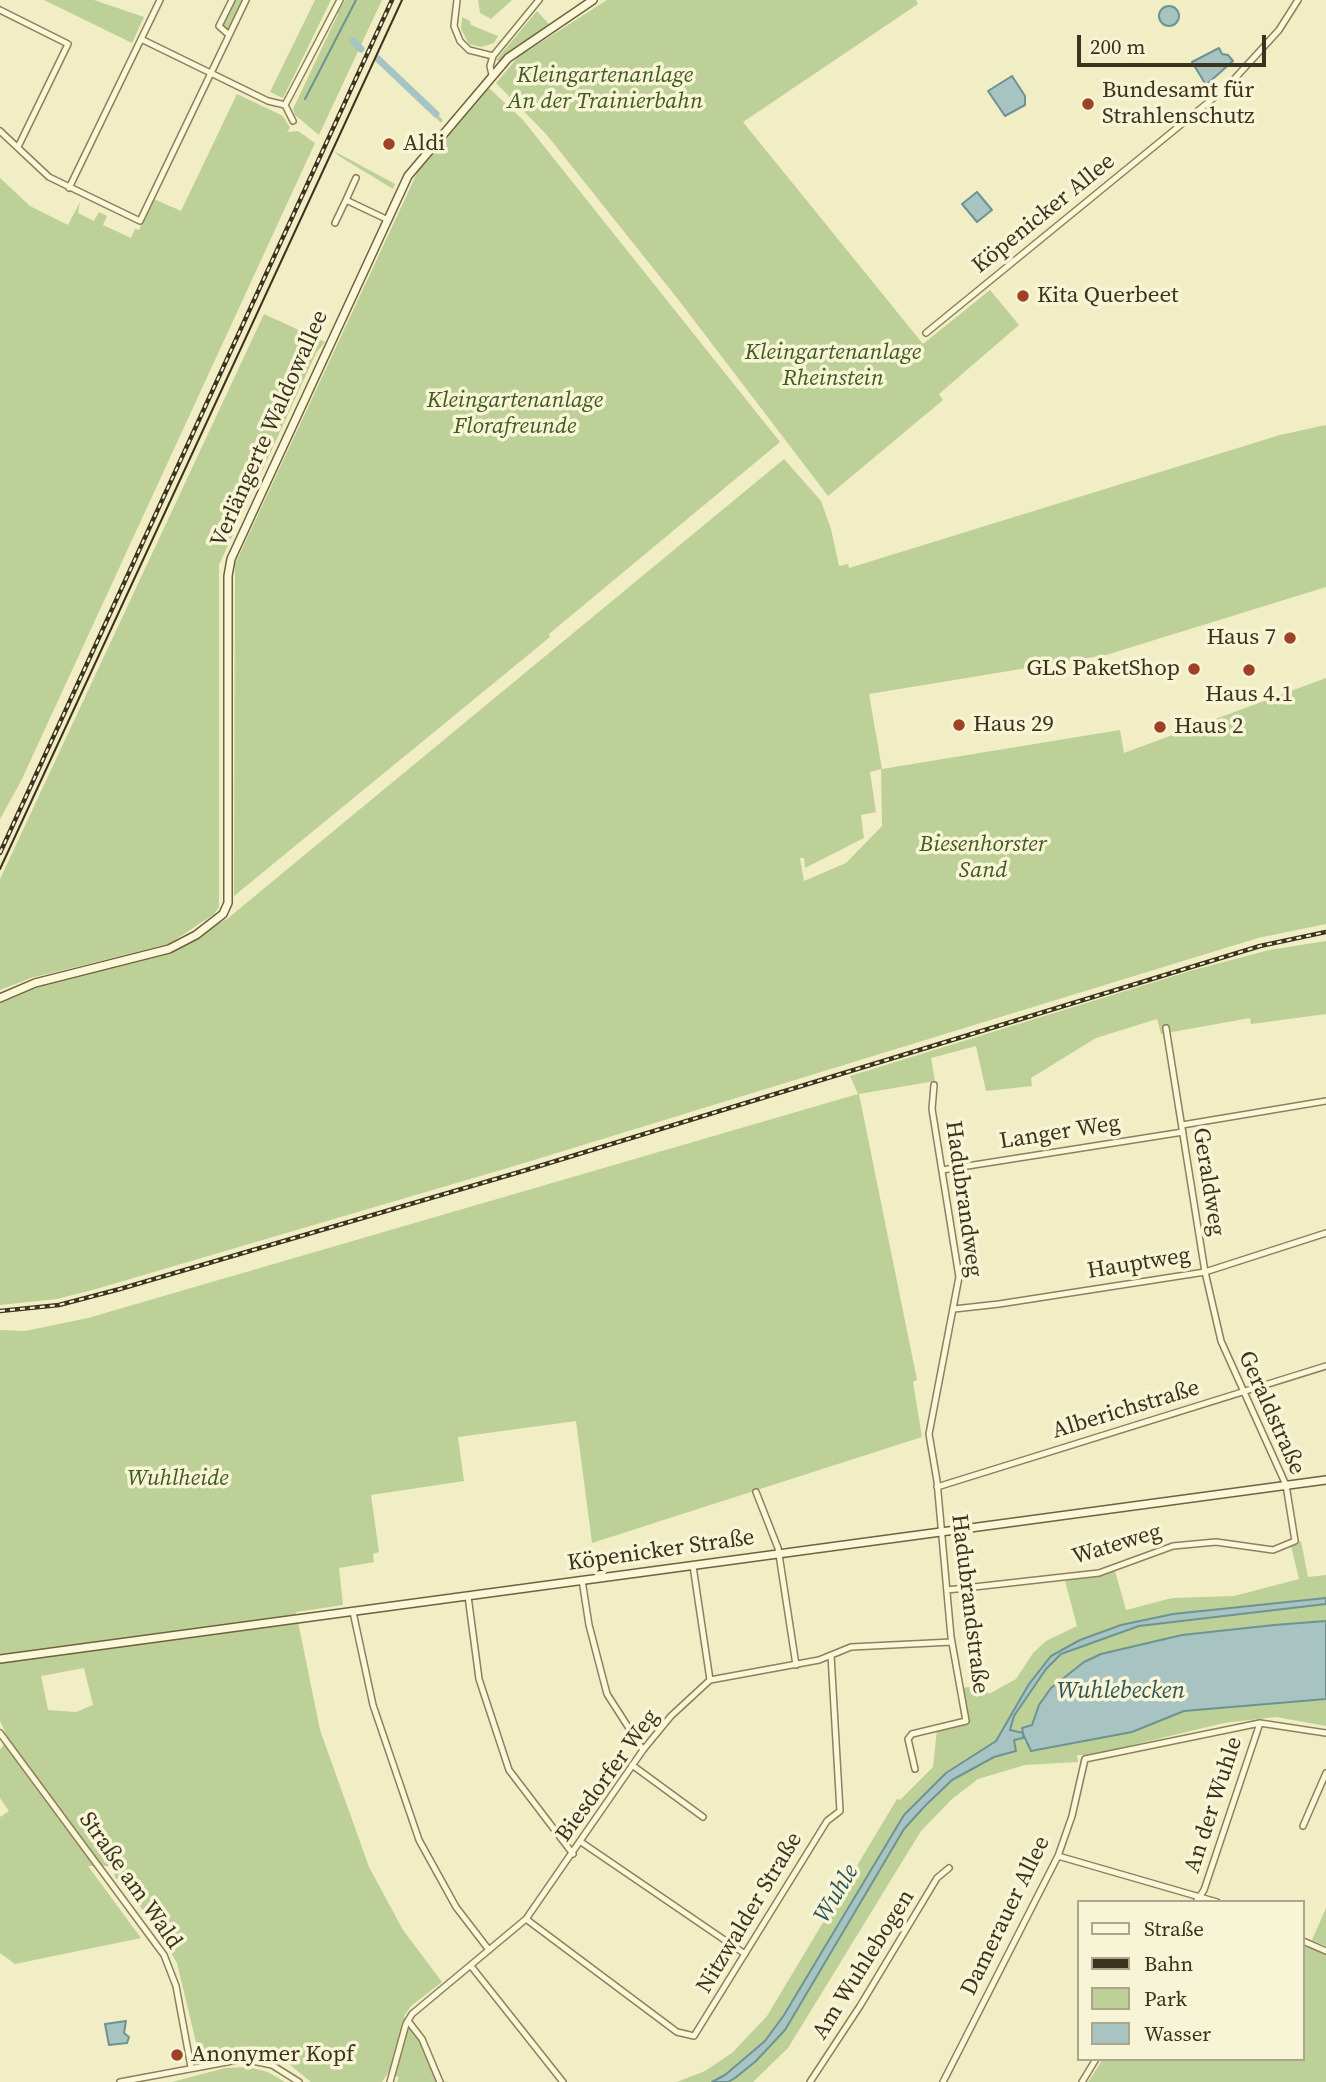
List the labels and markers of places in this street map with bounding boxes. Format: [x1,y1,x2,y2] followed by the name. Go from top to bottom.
[1102,77,1255,131] place label: Bundesamt für Strahlenschutz
[1080,96,1096,112] marker: Bundesamt für Strahlenschutz
[403,130,445,158] place label: Aldi
[381,136,397,152] marker: Aldi
[1037,282,1179,310] place label: Kita Querbeet
[1015,288,1031,304] marker: Kita Querbeet
[1206,624,1276,652] place label: Haus 7
[1282,630,1298,646] marker: Haus 7
[1026,655,1180,683] place label: GLS PaketShop
[1186,661,1202,677] marker: GLS PaketShop
[1241,662,1257,678] marker: Haus 4.1
[1205,681,1293,709] place label: Haus 4.1
[973,711,1054,739] place label: Haus 29
[1174,713,1244,741] place label: Haus 2
[951,717,967,733] marker: Haus 29
[1152,719,1168,735] marker: Haus 2
[191,2041,354,2069] place label: Anonymer Kopf
[169,2047,185,2063] marker: Anonymer Kopf

